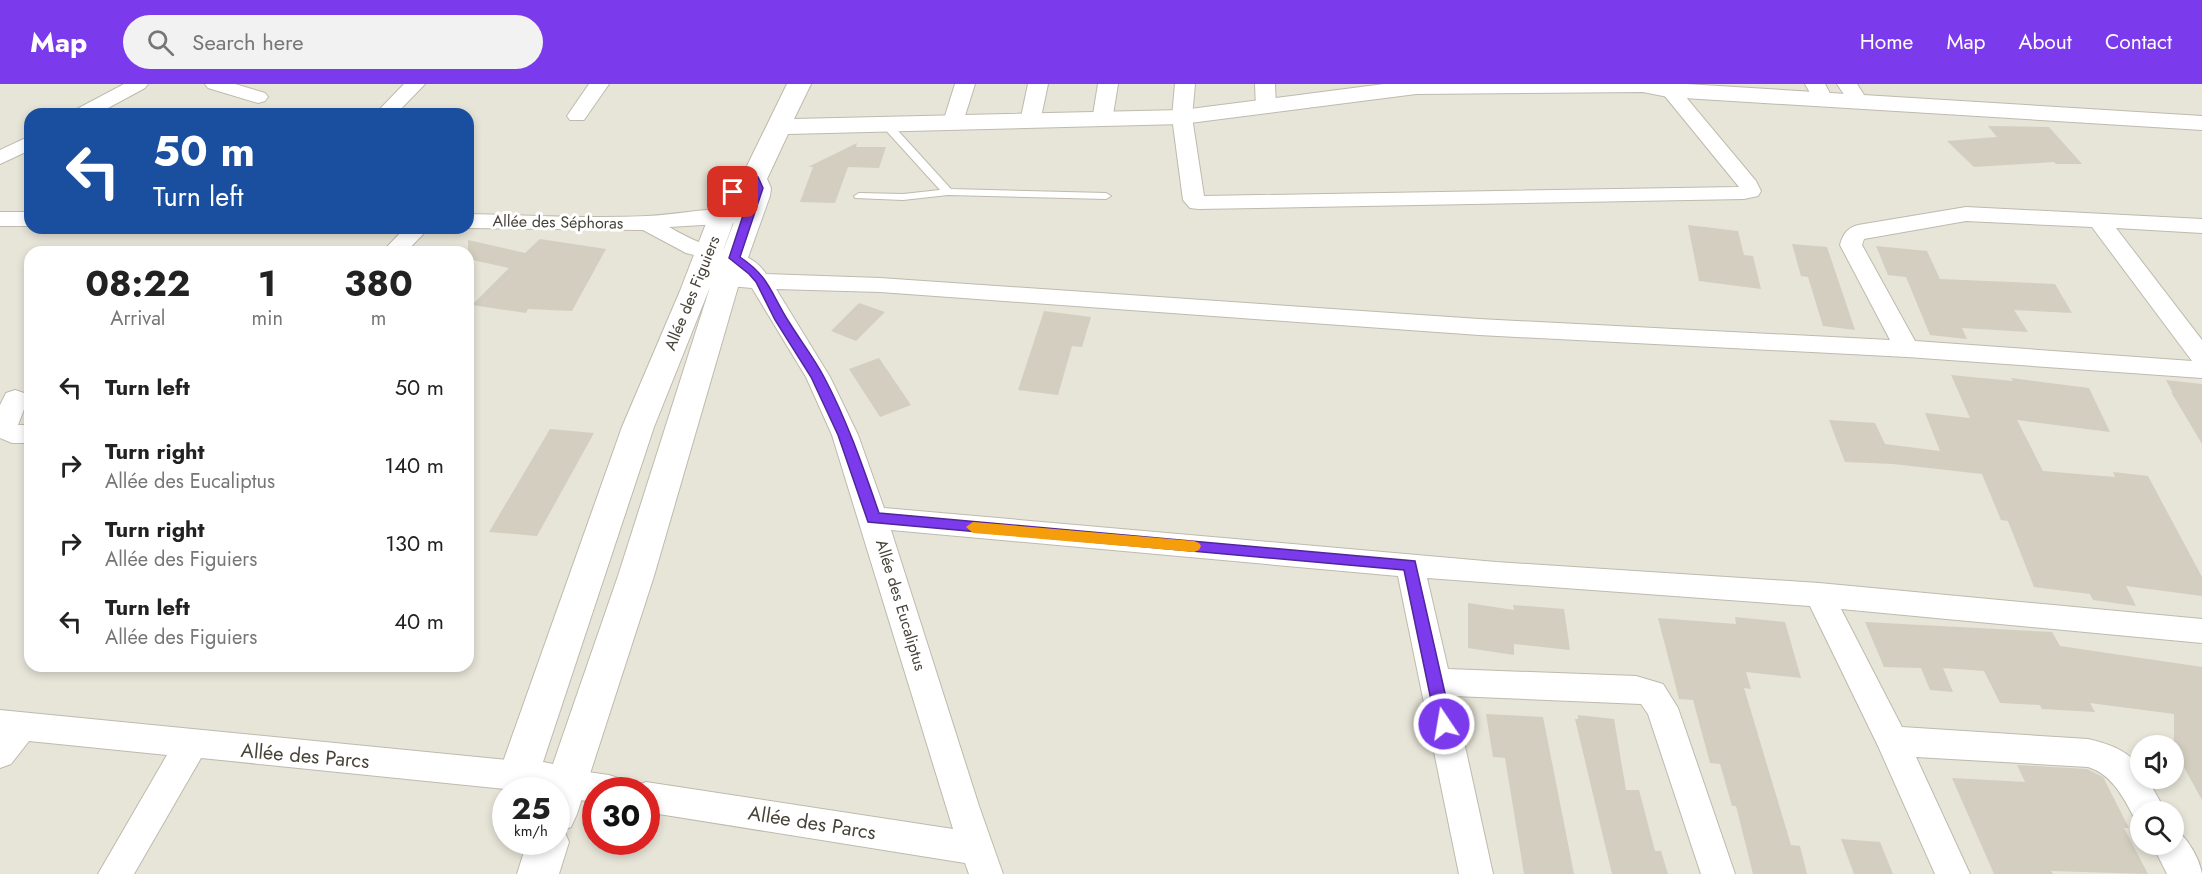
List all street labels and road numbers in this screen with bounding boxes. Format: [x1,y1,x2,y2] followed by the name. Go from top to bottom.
[492,209,624,235] street label: Allée des Séphoras
[659,232,725,354] street label: Allée des Figuiers
[870,537,932,673] street label: Allée des Eucaliptus
[240,736,370,776] street label: Allée des Parcs
[746,799,878,847] street label: Allée des Parcs

